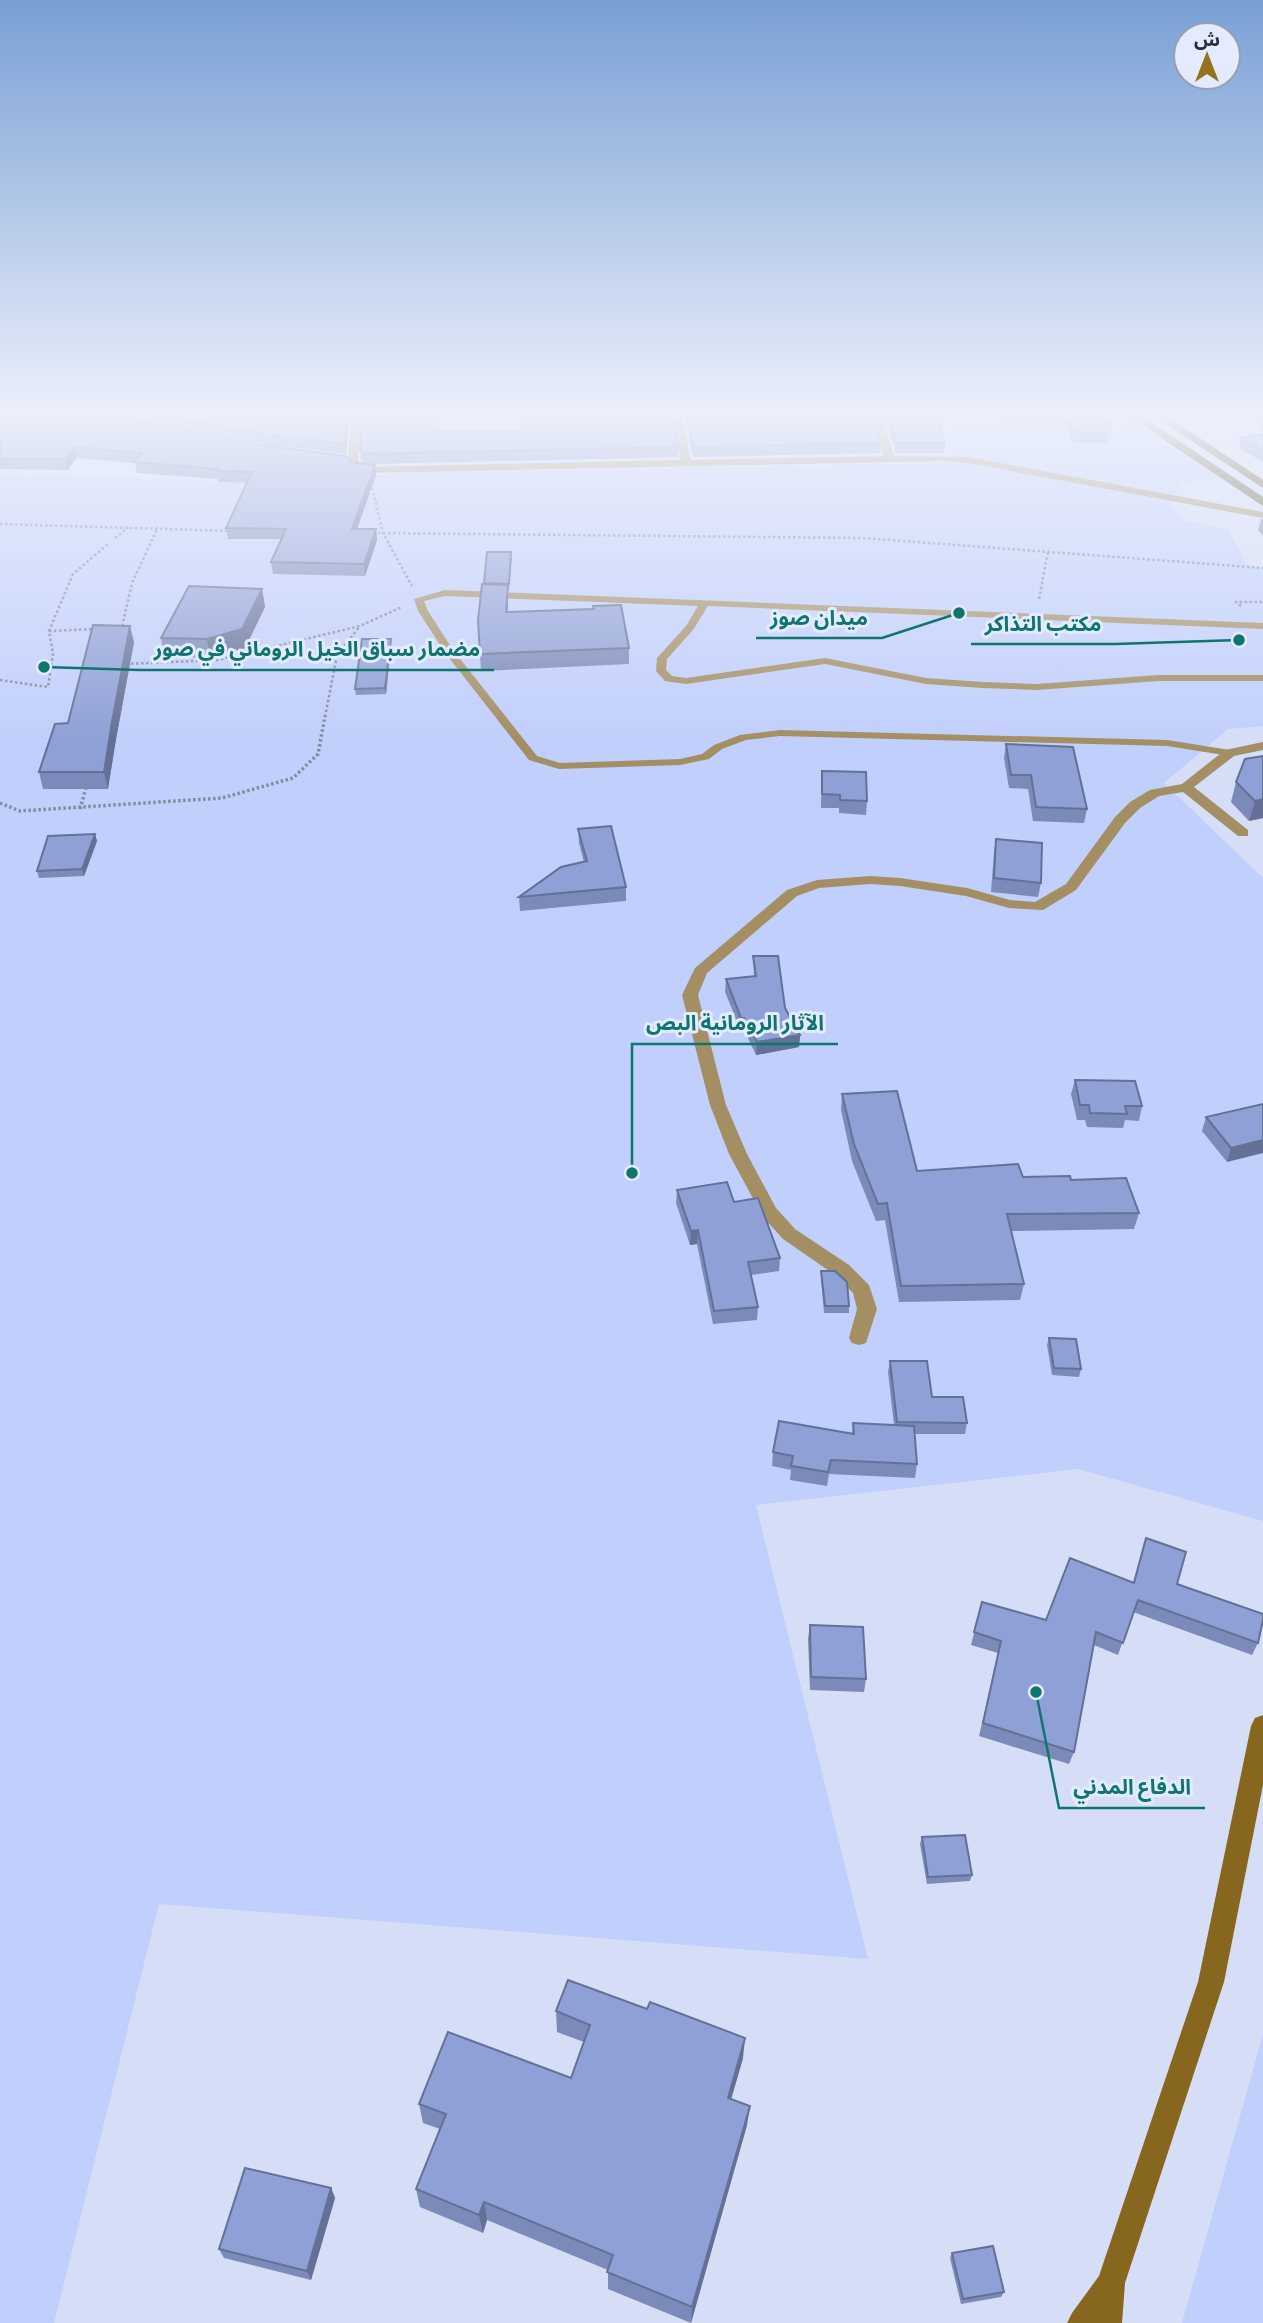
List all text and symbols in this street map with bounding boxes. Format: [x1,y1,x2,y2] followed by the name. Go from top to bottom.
[1172,21,1242,91] north arrow
[1194,27,1220,50] text: ش
[756,596,882,638] callout: ميدان صوز
[971,602,1115,644] callout: مكتب التذاكر
[769,604,868,630] text: ميدان صوز
[984,610,1101,636] text: مكتب التذاكر
[139,628,494,670] callout: مضمار سباق الخيل الروماني في صور
[153,635,480,666] text: مضمار سباق الخيل الروماني في صور
[632,1002,838,1044] callout: الآثار الرومانية البص
[646,1009,824,1035] text: الآثار الرومانية البص
[1059,1766,1205,1808] callout: الدفاع المدني
[1073,1773,1191,1804] text: الدفاع المدني

